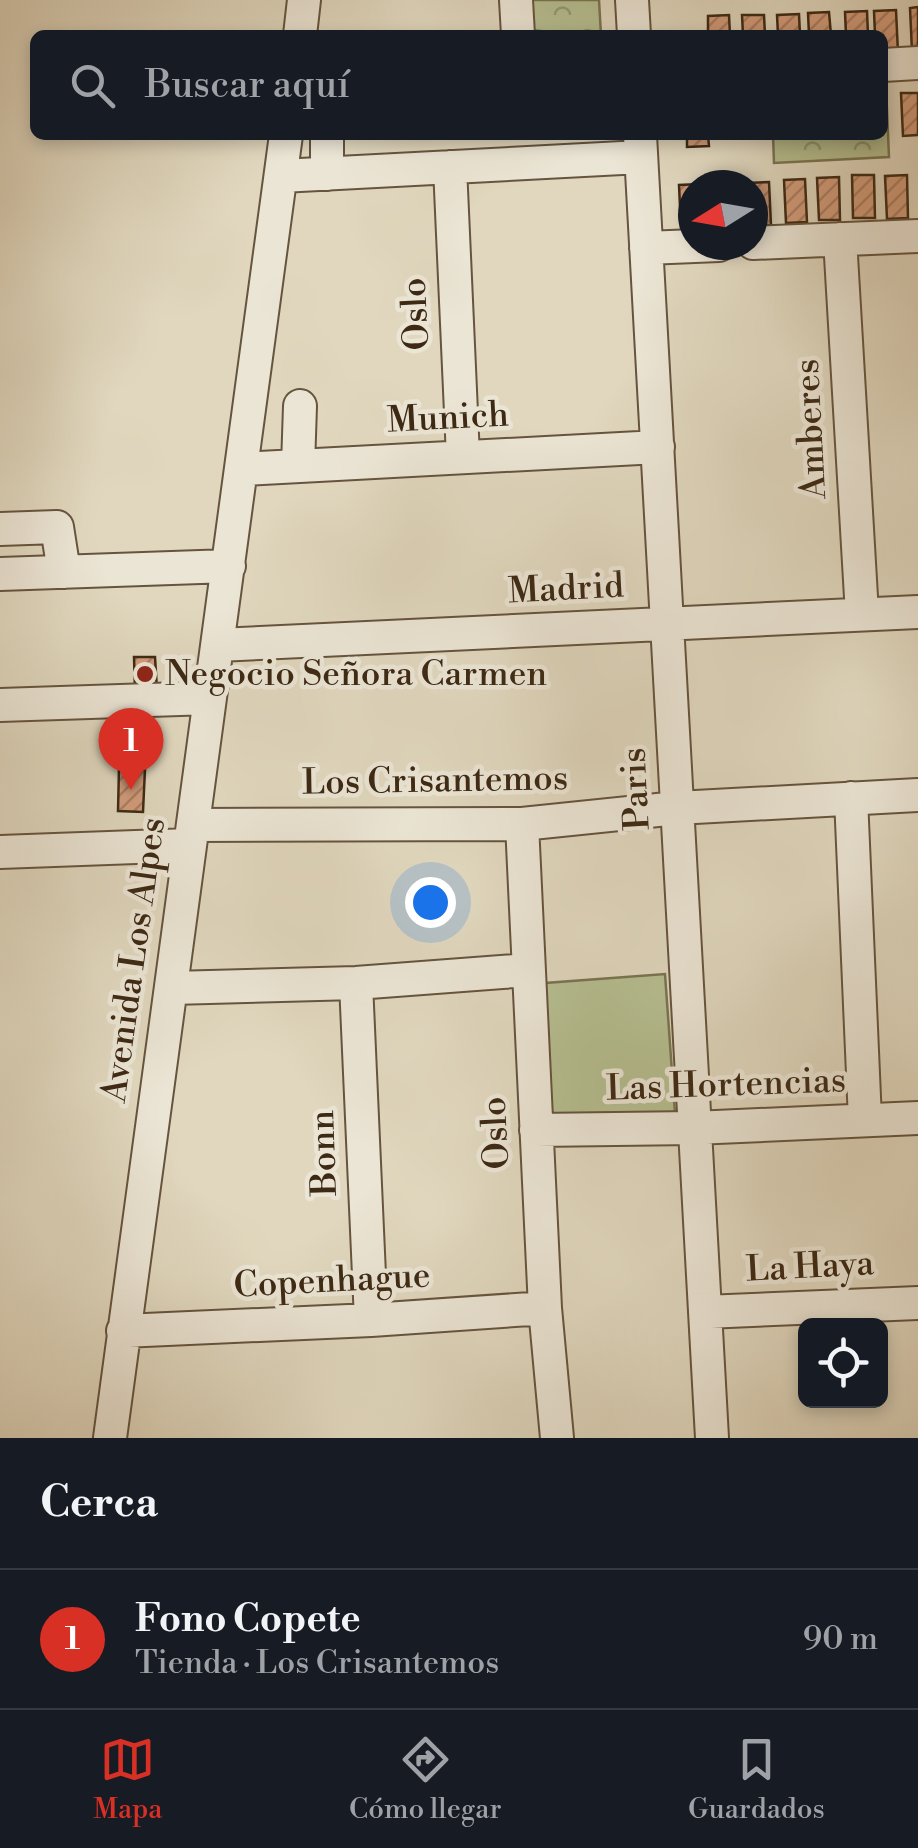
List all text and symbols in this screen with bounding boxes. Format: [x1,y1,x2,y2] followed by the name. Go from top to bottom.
[30,30,888,140] search box
[65,58,120,113] icon: search
[145,62,350,109] text: Buscar aquí
[678,170,768,260] north arrow
[393,277,439,351] street label: Oslo
[786,358,836,501] street label: Amberes
[386,393,510,443] street label: Munich
[507,564,625,614] street label: Madrid
[165,653,547,696] place label: Negocio Señora Carmen
[134,663,156,685] marker: Negocio Señora Carmen
[98,708,164,790] pin: 1
[612,747,660,831] street label: Paris
[302,757,568,805] street label: Los Crisantemos
[93,815,175,1106] street label: Avenida Los Alpes
[405,877,456,928] your location
[605,1059,847,1111] street label: Las Hortencias
[473,1096,519,1170] street label: Oslo
[301,1109,347,1198] street label: Bonn
[745,1242,875,1292] street label: La Haya
[233,1254,431,1308] street label: Copenhague
[798,1318,888,1408] map controls
[798,1318,888,1408] button: locate
[40,1477,158,1530] text: Cerca
[135,1596,361,1643] text: Fono Copete
[65,1619,80,1659] text: 1
[803,1619,878,1659] text: 90 m
[135,1643,499,1683] text: Tienda · Los Crisantemos
[93,1732,163,1827] tab: Mapa
[349,1732,502,1827] tab: Cómo llegar
[688,1732,825,1827] tab: Guardados

